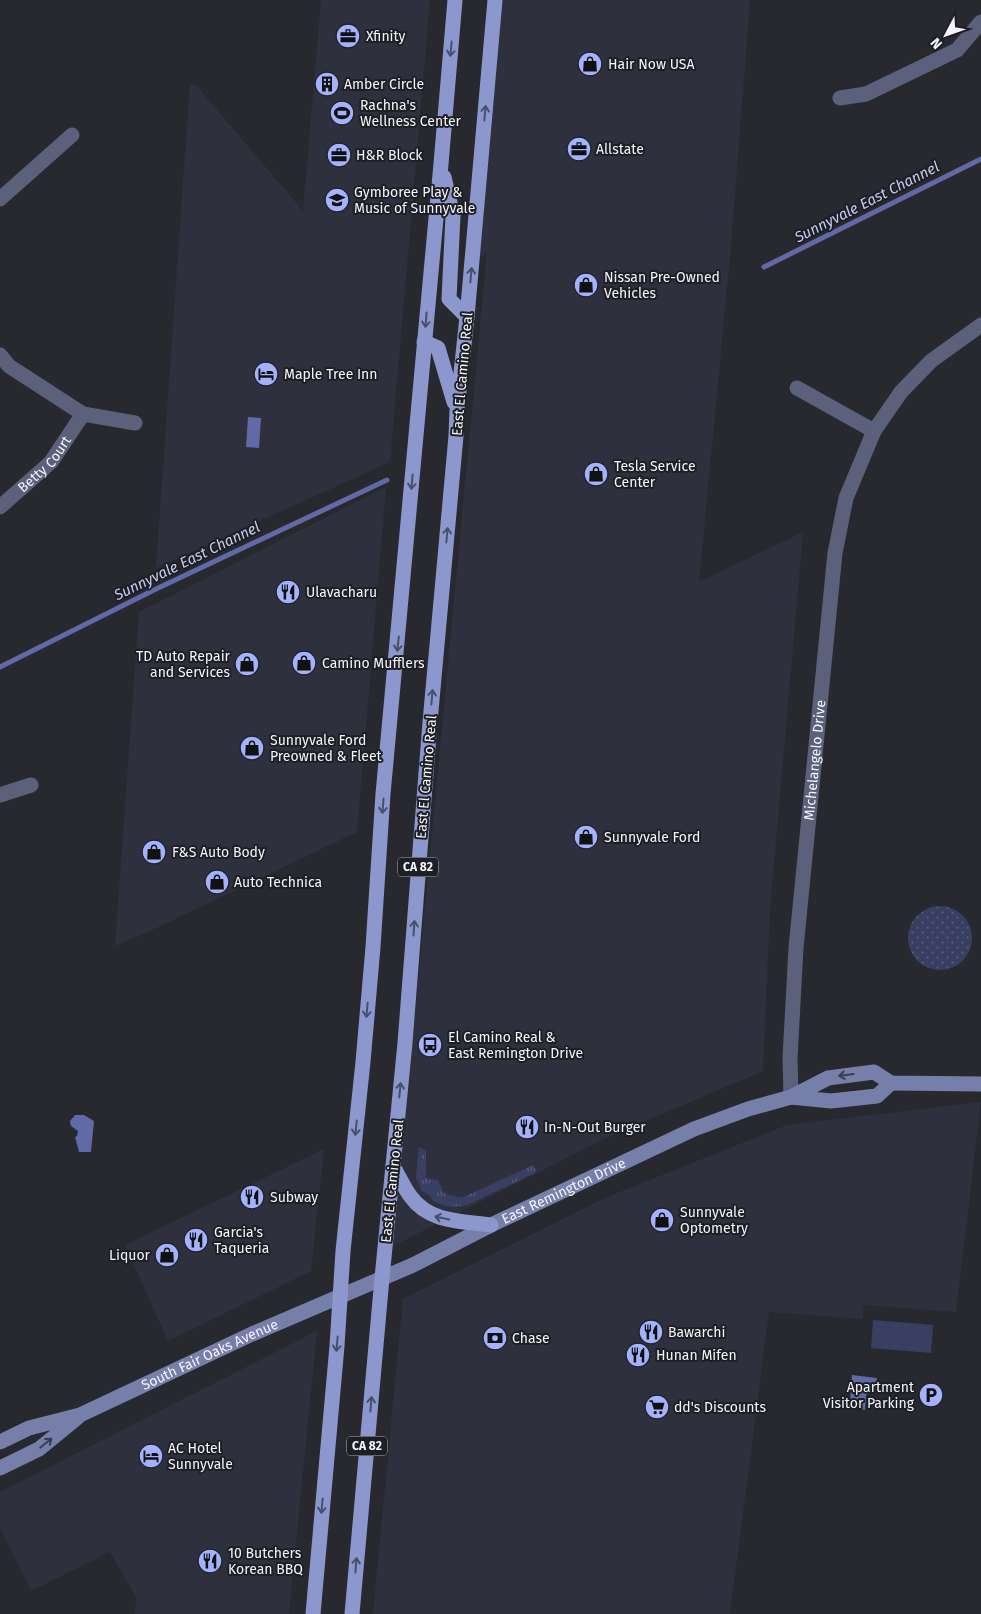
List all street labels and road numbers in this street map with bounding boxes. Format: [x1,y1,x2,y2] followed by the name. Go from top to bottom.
[449,312,476,437] street label: East El Camino Real
[15,432,75,496] street label: Betty Court
[801,699,829,821] street label: Michelangelo Drive
[413,715,440,840] street label: East El Camino Real
[398,858,438,876] road number: CA 82
[378,1119,407,1244] street label: East El Camino Real
[499,1155,629,1228] street label: East Remington Drive
[139,1316,281,1394] street label: South Fair Oaks Avenue
[347,1436,387,1455] road number: CA 82

